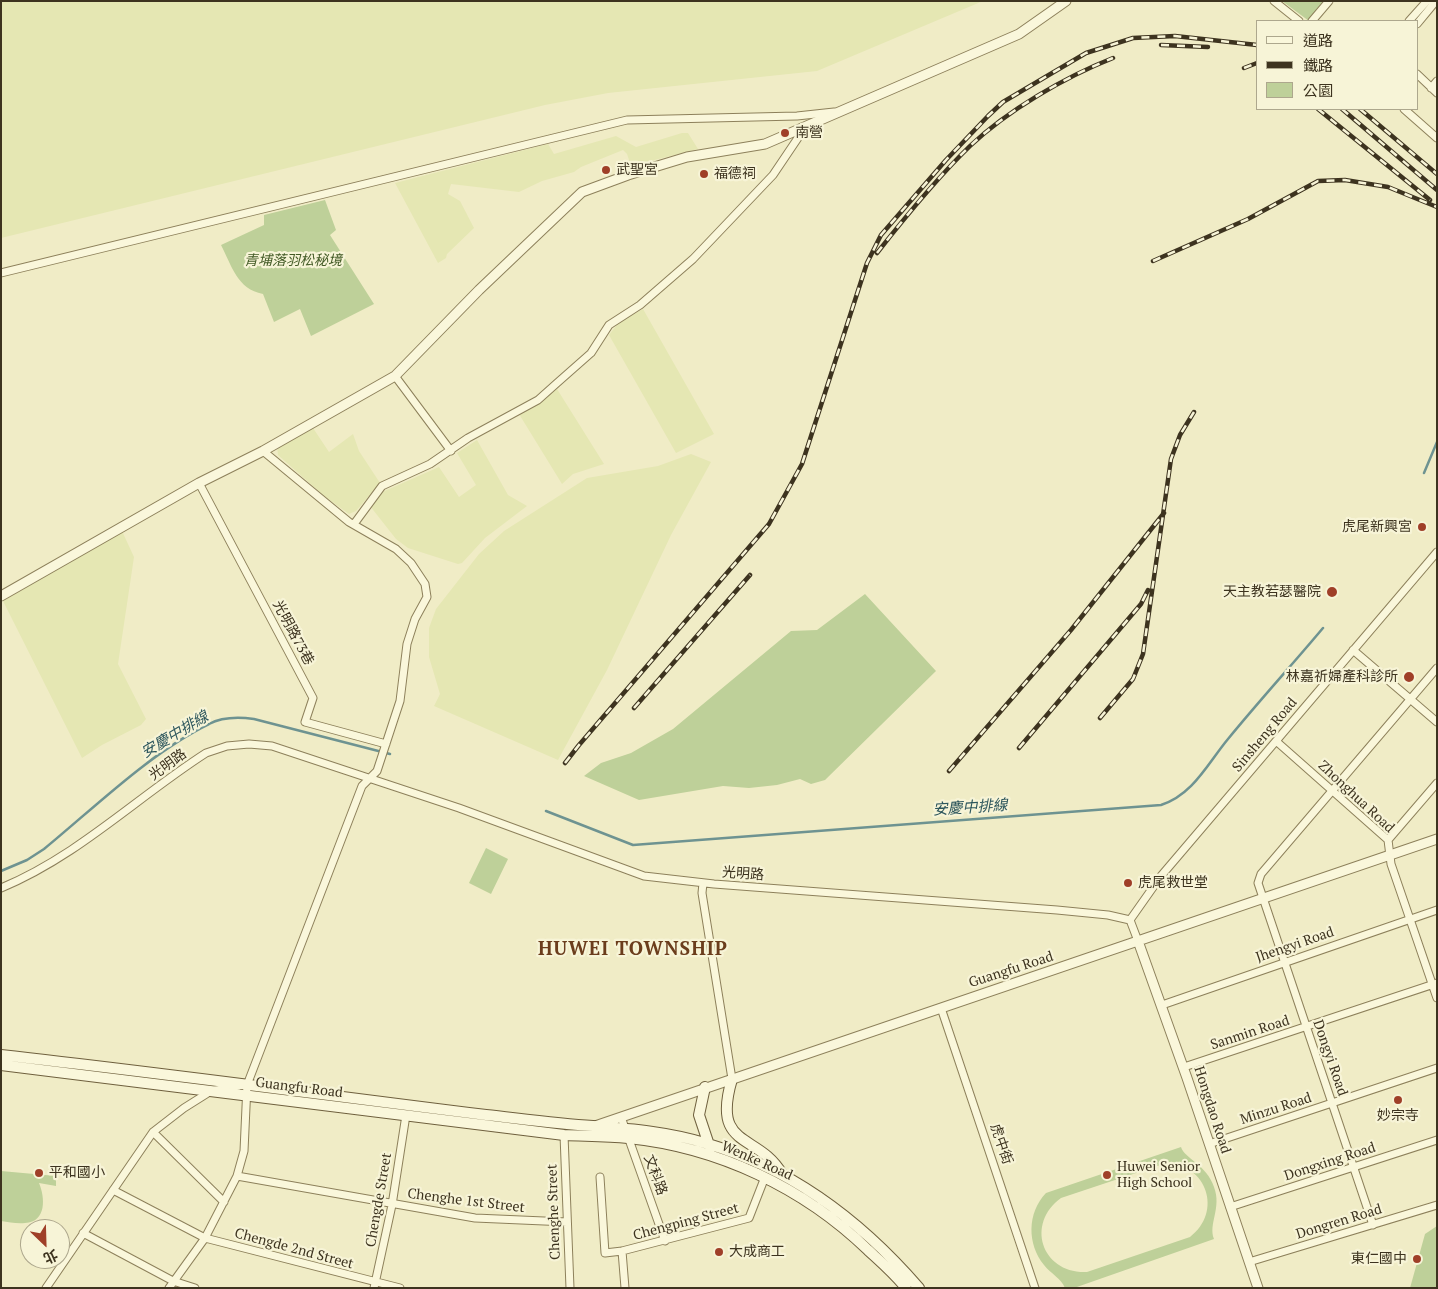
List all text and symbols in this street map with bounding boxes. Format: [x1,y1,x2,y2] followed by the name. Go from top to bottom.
[1256,20,1418,110] legend
[1303,30,1333,50] text: 道路
[1303,55,1333,75] text: 鐵路
[1303,80,1333,100] text: 公園
[795,125,823,141] place label: 南營
[779,127,791,139] marker: 南營
[616,162,658,178] place label: 武聖宮
[600,164,612,176] marker: 武聖宮
[714,166,756,182] place label: 福德祠
[698,168,710,180] marker: 福德祠
[244,253,342,269] park label: 青埔落羽松秘境
[1342,519,1412,535] place label: 虎尾新興宮
[1416,521,1428,533] marker: 虎尾新興宮
[1223,584,1321,600] place label: 天主教若瑟醫院
[1325,585,1339,599] marker: 天主教若瑟醫院
[269,598,317,668] street label: 光明路73巷
[1286,669,1398,685] place label: 林嘉祈婦產科診所
[1402,670,1416,684] marker: 林嘉祈婦產科診所
[1229,694,1301,776] street label: Sinsheng Road
[138,708,212,762] water label: 安慶中排線
[146,746,190,784] street label: 光明路
[1314,757,1398,837] street label: Zhonghua Road
[932,796,1008,820] water label: 安慶中排線
[721,864,765,884] street label: 光明路
[1138,875,1208,891] place label: 虎尾救世堂
[1122,877,1134,889] marker: 虎尾救世堂
[1254,924,1336,966] street label: Jhengyi Road
[536,939,730,961] district label: HUWEI TOWNSHIP
[967,948,1055,992] street label: Guangfu Road
[1208,1012,1292,1054] street label: Sanmin Road
[1309,1018,1351,1098] street label: Dongyi Road
[1190,1064,1234,1156] street label: Hongdao Road
[254,1074,344,1102] street label: Guangfu Road
[1238,1090,1314,1128] street label: Minzu Road
[1392,1094,1404,1106] marker: 妙宗寺
[1377,1108,1419,1124] place label: 妙宗寺
[986,1121,1016,1167] street label: 虎中街
[719,1138,795,1184] street label: Wenke Road
[1282,1139,1378,1185] street label: Dongxing Road
[362,1152,396,1248] street label: Chengde Street
[640,1152,670,1198] street label: 文科路
[1117,1159,1200,1192] place label: Huwei Senior High School
[544,1164,564,1260] street label: Chenghe Street
[49,1165,105,1181] place label: 平和國小
[33,1167,45,1179] marker: 平和國小
[1101,1169,1113,1181] marker: Huwei Senior High School
[406,1185,526,1217] street label: Chenghe 1st Street
[631,1200,741,1244] street label: Chengping Street
[1294,1201,1384,1243] street label: Dongren Road
[20,1219,70,1269] north arrow
[233,1225,355,1273] street label: Chengde 2nd Street
[729,1244,785,1260] place label: 大成商工
[41,1246,61,1269] text: 北
[713,1246,725,1258] marker: 大成商工
[1351,1251,1407,1267] place label: 東仁國中
[1411,1253,1423,1265] marker: 東仁國中

